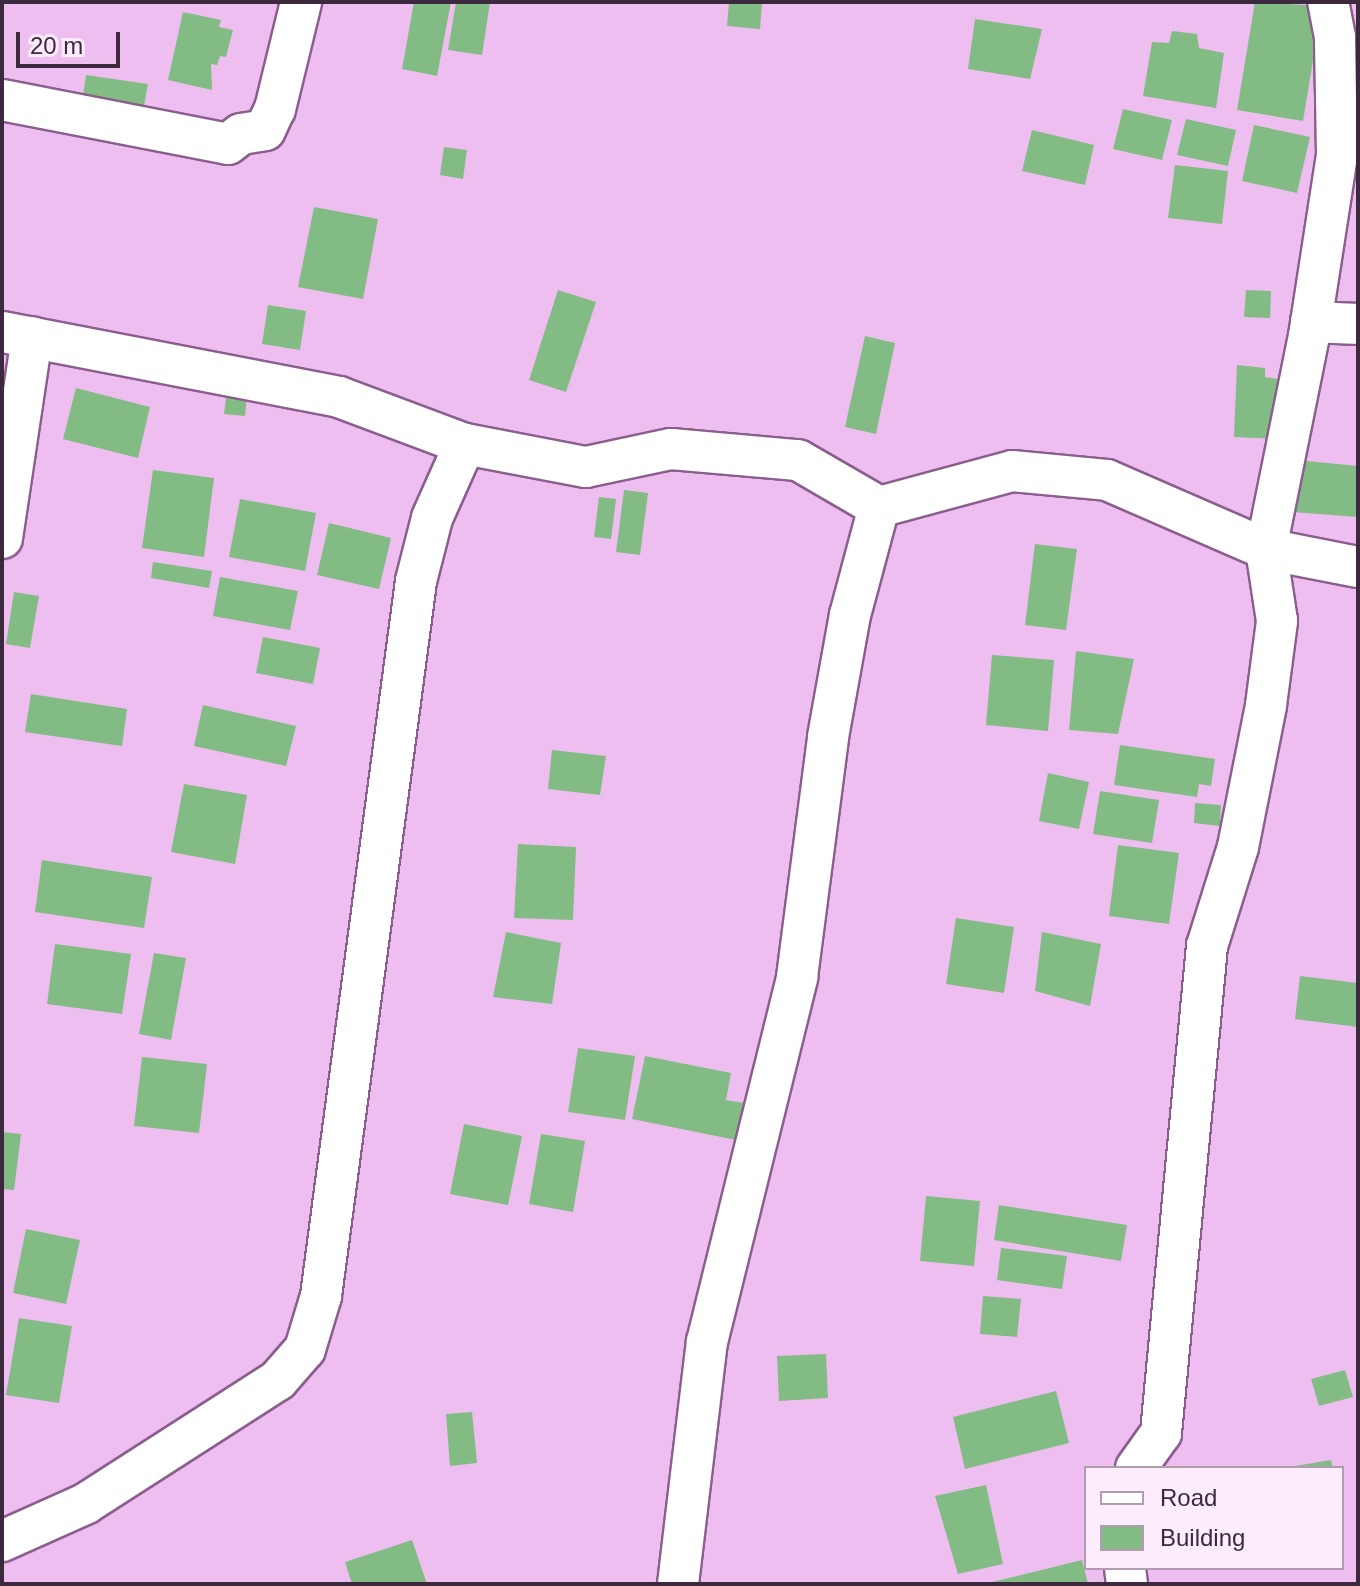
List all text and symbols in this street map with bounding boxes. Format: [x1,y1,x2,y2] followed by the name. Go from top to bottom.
[20,16,124,66] scale bar
[30,32,83,59] text: 20 m
[1084,1466,1344,1570] legend
[1160,1484,1217,1511] text: Road
[1160,1524,1245,1551] text: Building

